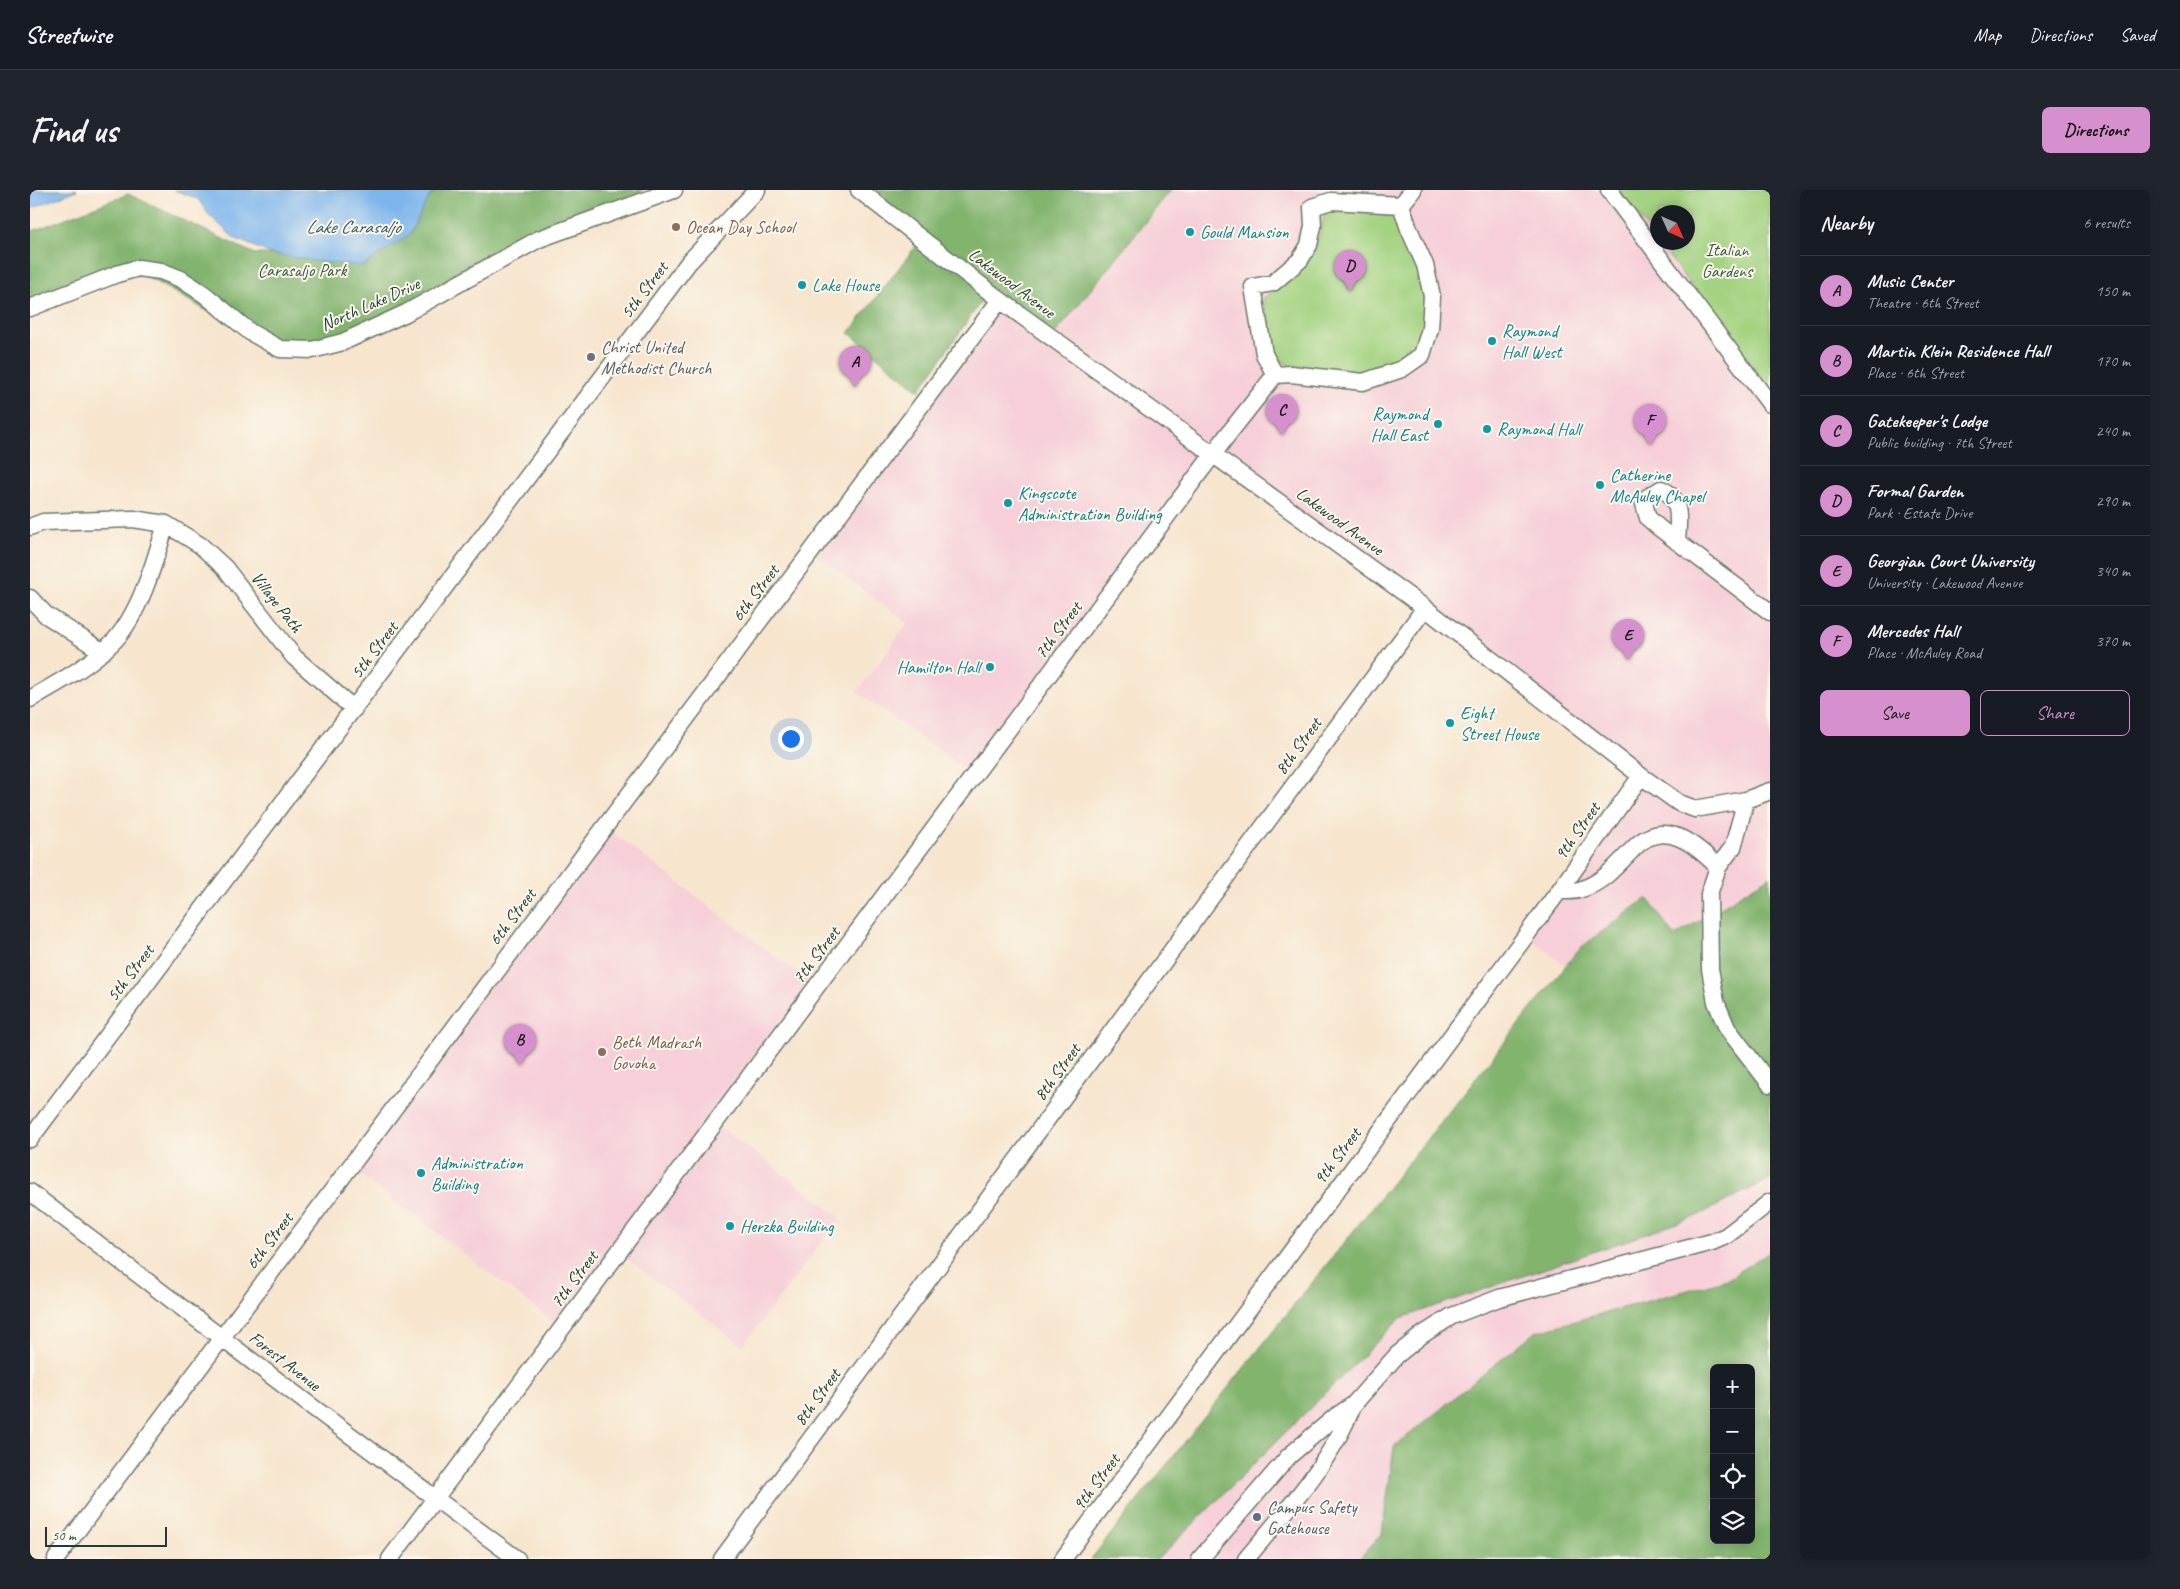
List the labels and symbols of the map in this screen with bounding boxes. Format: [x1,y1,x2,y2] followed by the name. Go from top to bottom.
[1650,205,1695,250] north arrow
[306,215,402,239] water label: Lake Carasaljo
[686,216,797,238] place label: Ocean Day School
[670,221,682,233] marker: Ocean Day School
[1200,221,1290,243] place label: Gould Mansion
[1184,226,1196,238] marker: Gould Mansion
[1702,239,1754,282] park label: Italian Gardens
[964,243,1061,323] street label: Lakewood Avenue
[1334,250,1366,291] pin: D
[616,256,674,323] street label: 5th Street
[258,259,348,281] park label: Carasaljo Park
[317,272,424,336] street label: North Lake Drive
[812,274,881,296] place label: Lake House
[796,279,808,291] marker: Lake House
[1502,320,1563,363] place label: Raymond Hall West
[1486,335,1498,347] marker: Raymond Hall West
[601,336,712,379] place label: Christ United Methodist Church
[839,346,871,387] pin: A
[585,351,597,363] marker: Christ United Methodist Church
[1266,394,1298,435] pin: C
[1371,403,1431,446] place label: Raymond Hall East
[1634,404,1666,445] pin: F
[1432,418,1444,430] marker: Raymond Hall East
[1497,418,1584,440] place label: Raymond Hall
[1481,423,1493,435] marker: Raymond Hall
[1610,464,1707,507] place label: Catherine McAuley Chapel
[1594,479,1606,491] marker: Catherine McAuley Chapel
[1018,482,1163,525] place label: Kingscote Administration Building
[1292,482,1389,561] street label: Lakewood Avenue
[1002,497,1014,509] marker: Kingscote Administration Building
[727,559,785,626] street label: 6th Street
[246,567,308,638] street label: Village Path
[1030,596,1088,663] street label: 7th Street
[346,616,404,683] street label: 5th Street
[1612,619,1644,660] pin: E
[897,656,983,678] place label: Hamilton Hall
[984,661,996,673] marker: Hamilton Hall
[1460,702,1540,745] place label: Eight Street House
[1270,711,1327,779] street label: 8th Street
[1444,717,1456,729] marker: Eight Street House
[778,726,804,752] your location
[1549,796,1606,864] street label: 9th Street
[484,883,542,950] street label: 6th Street
[788,921,846,988] street label: 7th Street
[102,939,160,1006] street label: 5th Street
[504,1024,536,1065] pin: B
[612,1031,702,1074] place label: Beth Madrash Govoha
[1029,1037,1086,1105] street label: 8th Street
[596,1046,608,1058] marker: Beth Madrash Govoha
[1309,1122,1367,1189] street label: 9th Street
[431,1152,524,1195] place label: Administration Building
[415,1167,427,1179] marker: Administration Building
[241,1207,299,1274] street label: 6th Street
[740,1215,835,1237] place label: Herzka Building
[724,1220,736,1232] marker: Herzka Building
[546,1245,604,1312] street label: 7th Street
[245,1326,326,1396] street label: Forest Avenue
[789,1362,846,1430] street label: 8th Street
[1068,1448,1126,1515] street label: 9th Street
[1267,1496,1359,1539] place label: Campus Safety Gatehouse
[1251,1511,1263,1523] marker: Campus Safety Gatehouse
[45,1524,168,1547] scale bar

